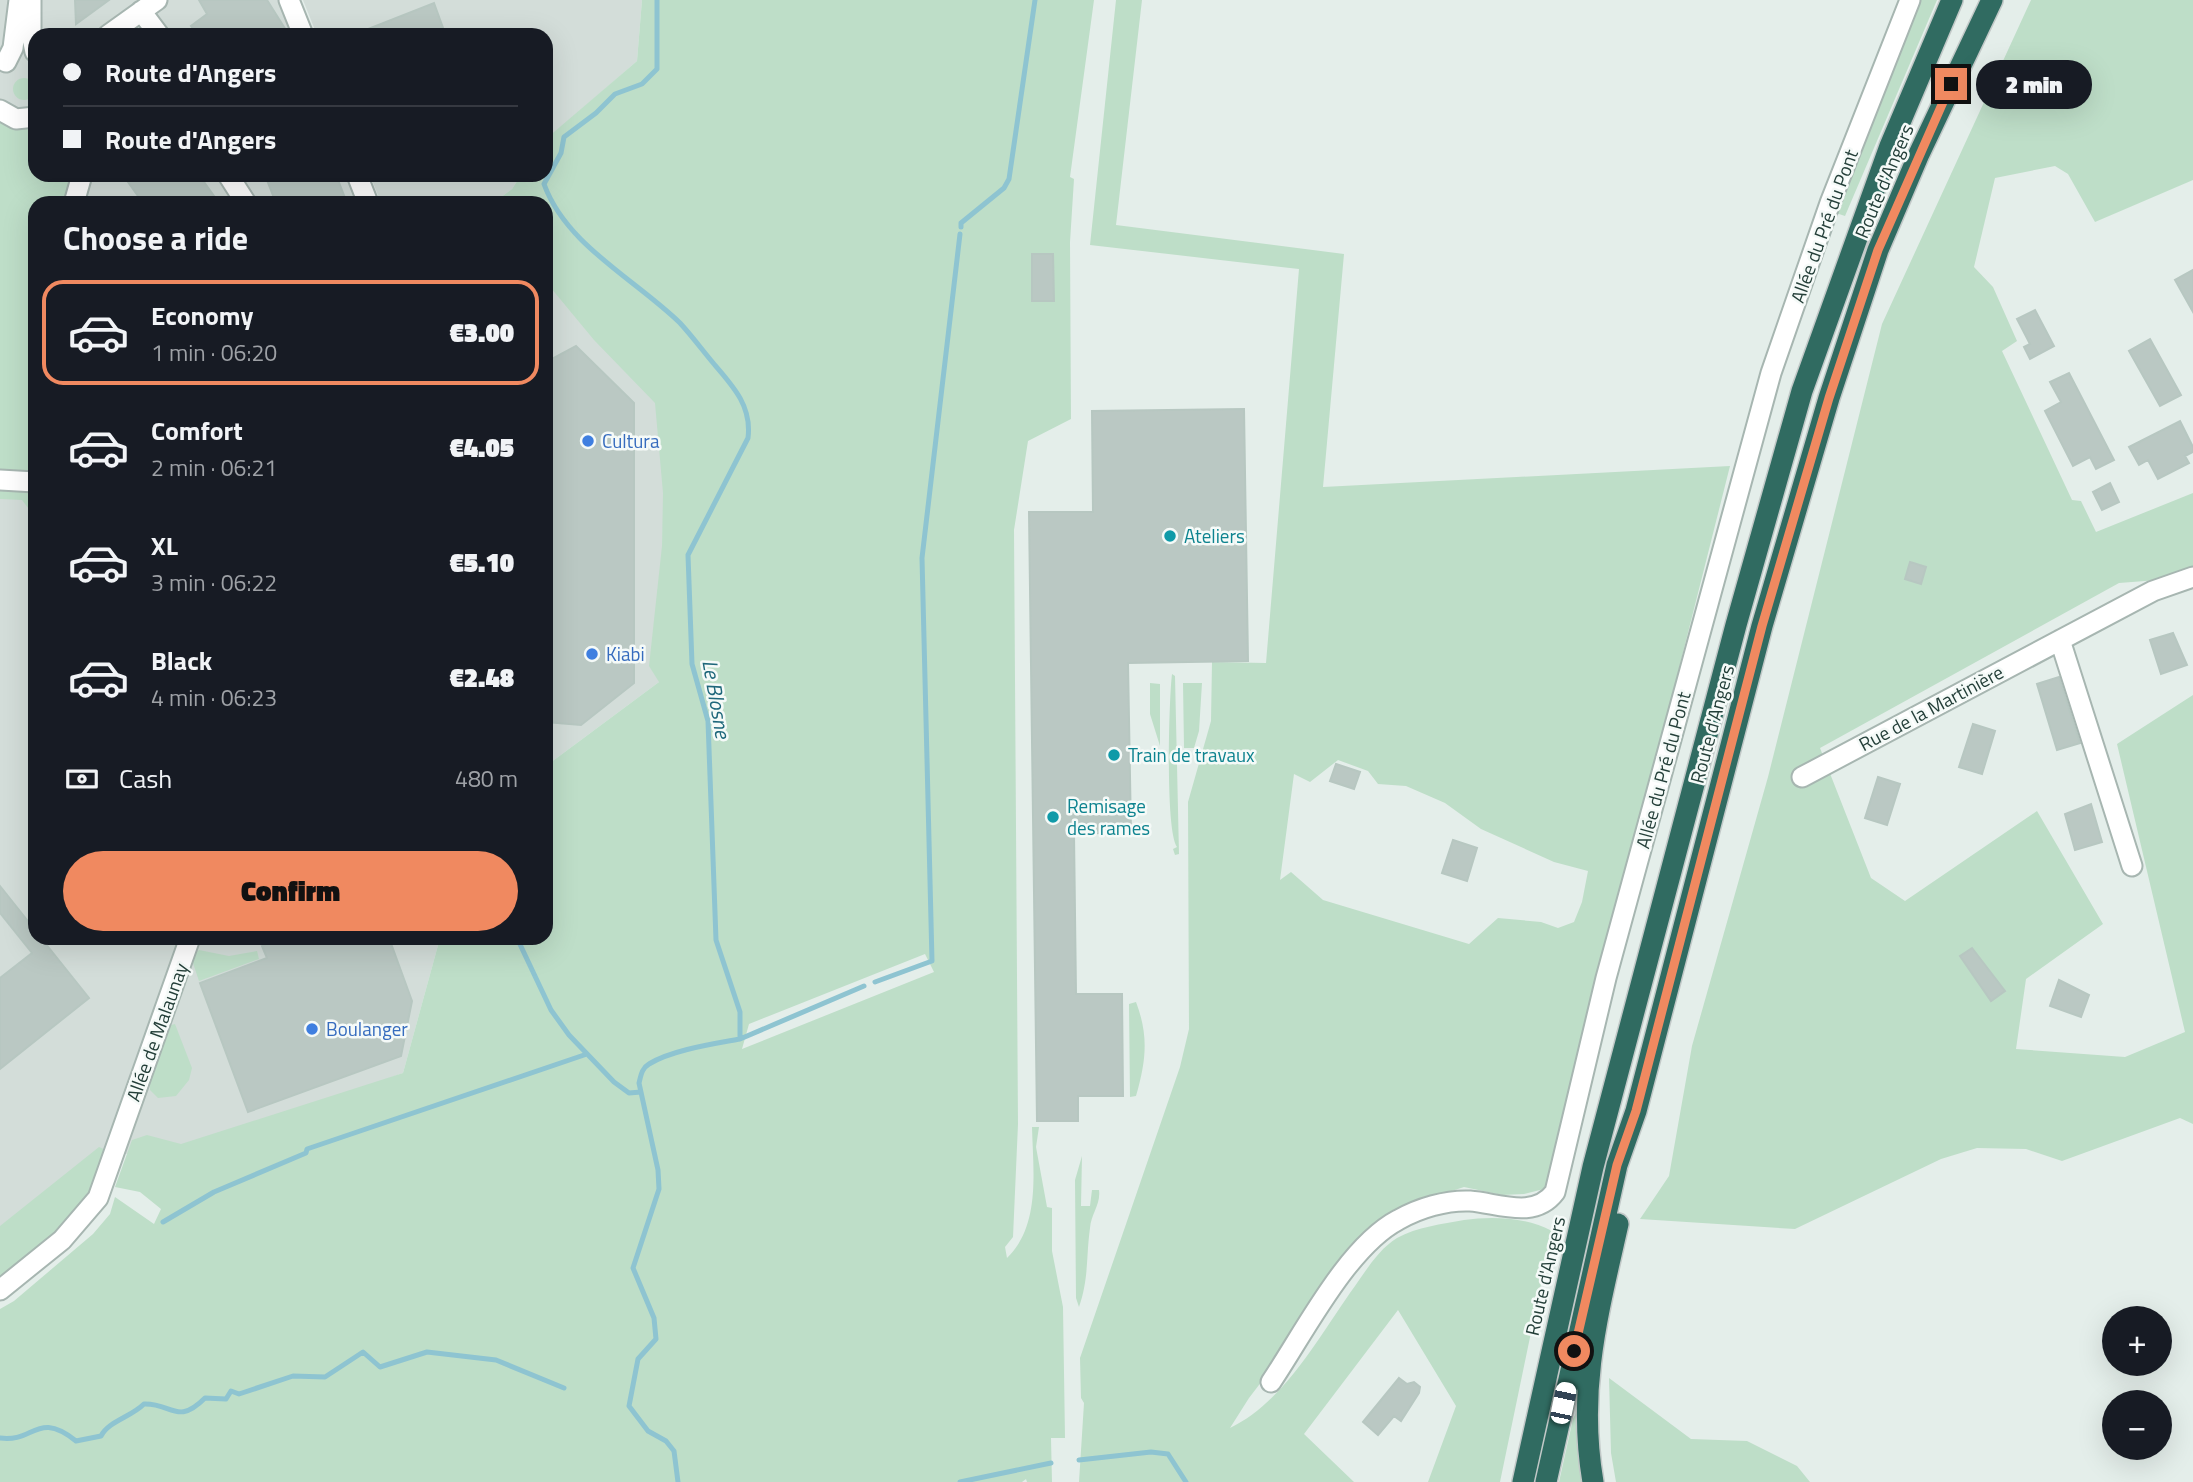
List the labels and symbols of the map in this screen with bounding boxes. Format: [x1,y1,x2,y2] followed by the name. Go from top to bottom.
[1976,60,2091,108] callout: 2 min
[1935,68,1967,100] route end
[1846,119,1921,242] street label: Route d'Angers
[1782,145,1865,307] street label: Allée du Pré du Pont
[602,426,660,455] place label: Cultura
[580,433,596,449] marker: Cultura
[1184,521,1245,550] place label: Ateliers
[1162,528,1178,544] marker: Ateliers
[606,639,645,668] place label: Kiabi
[584,646,600,662] marker: Kiabi
[694,657,740,742] water label: Le Blosne
[1853,657,2008,758] street label: Rue de la Martinière
[1682,661,1741,786] street label: Route d'Angers
[1628,688,1698,852] street label: Allée du Pré du Pont
[1128,740,1255,769] place label: Train de travaux
[1106,747,1122,763] marker: Train de travaux
[1067,791,1150,842] place label: Remisage des rames
[1045,809,1061,825] marker: Remisage des rames
[118,958,195,1105] street label: Allée de Malaunay
[326,1014,408,1043] place label: Boulanger
[304,1021,320,1037] marker: Boulanger
[1517,1213,1572,1338] street label: Route d'Angers
[1558,1335,1590,1367] route start
[1549,1380,1578,1426] car

